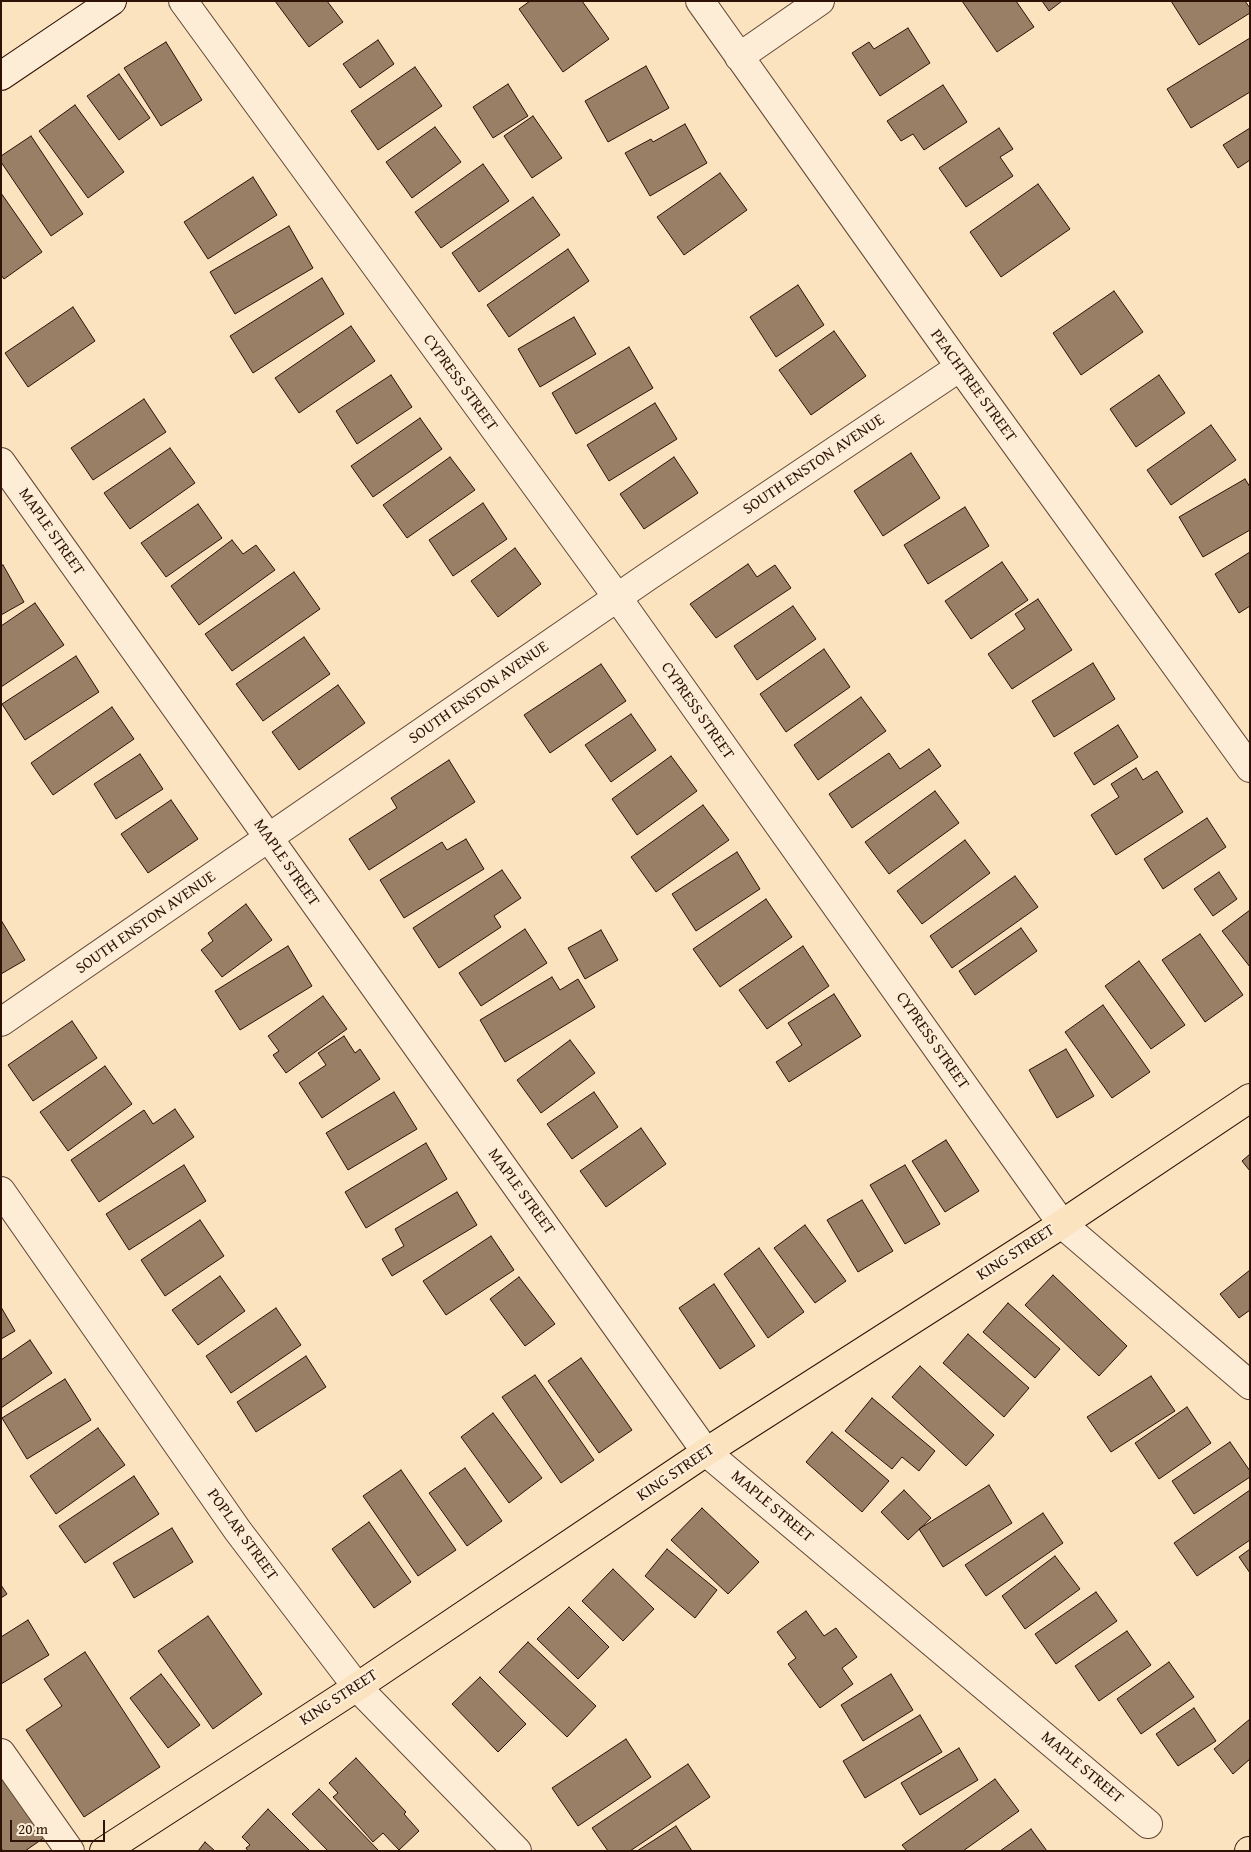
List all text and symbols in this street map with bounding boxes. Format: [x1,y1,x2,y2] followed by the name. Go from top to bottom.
[926,326,1020,446] street label: PEACHTREE STREET
[419,331,501,435] street label: CYPRESS STREET
[740,411,888,519] street label: SOUTH ENSTON AVENUE
[14,485,88,579] street label: MAPLE STREET
[405,637,553,749] street label: SOUTH ENSTON AVENUE
[656,659,738,763] street label: CYPRESS STREET
[249,816,323,910] street label: MAPLE STREET
[72,867,220,979] street label: SOUTH ENSTON AVENUE
[891,989,973,1093] street label: CYPRESS STREET
[483,1145,559,1239] street label: MAPLE STREET
[973,1221,1059,1285] street label: KING STREET
[634,1440,718,1506] street label: KING STREET
[727,1467,817,1547] street label: MAPLE STREET
[202,1486,282,1584] street label: POPLAR STREET
[296,1666,382,1730] street label: KING STREET
[1037,1728,1127,1808] street label: MAPLE STREET
[12,1810,108,1842] scale bar
[18,1818,48,1839] text: 20 m

